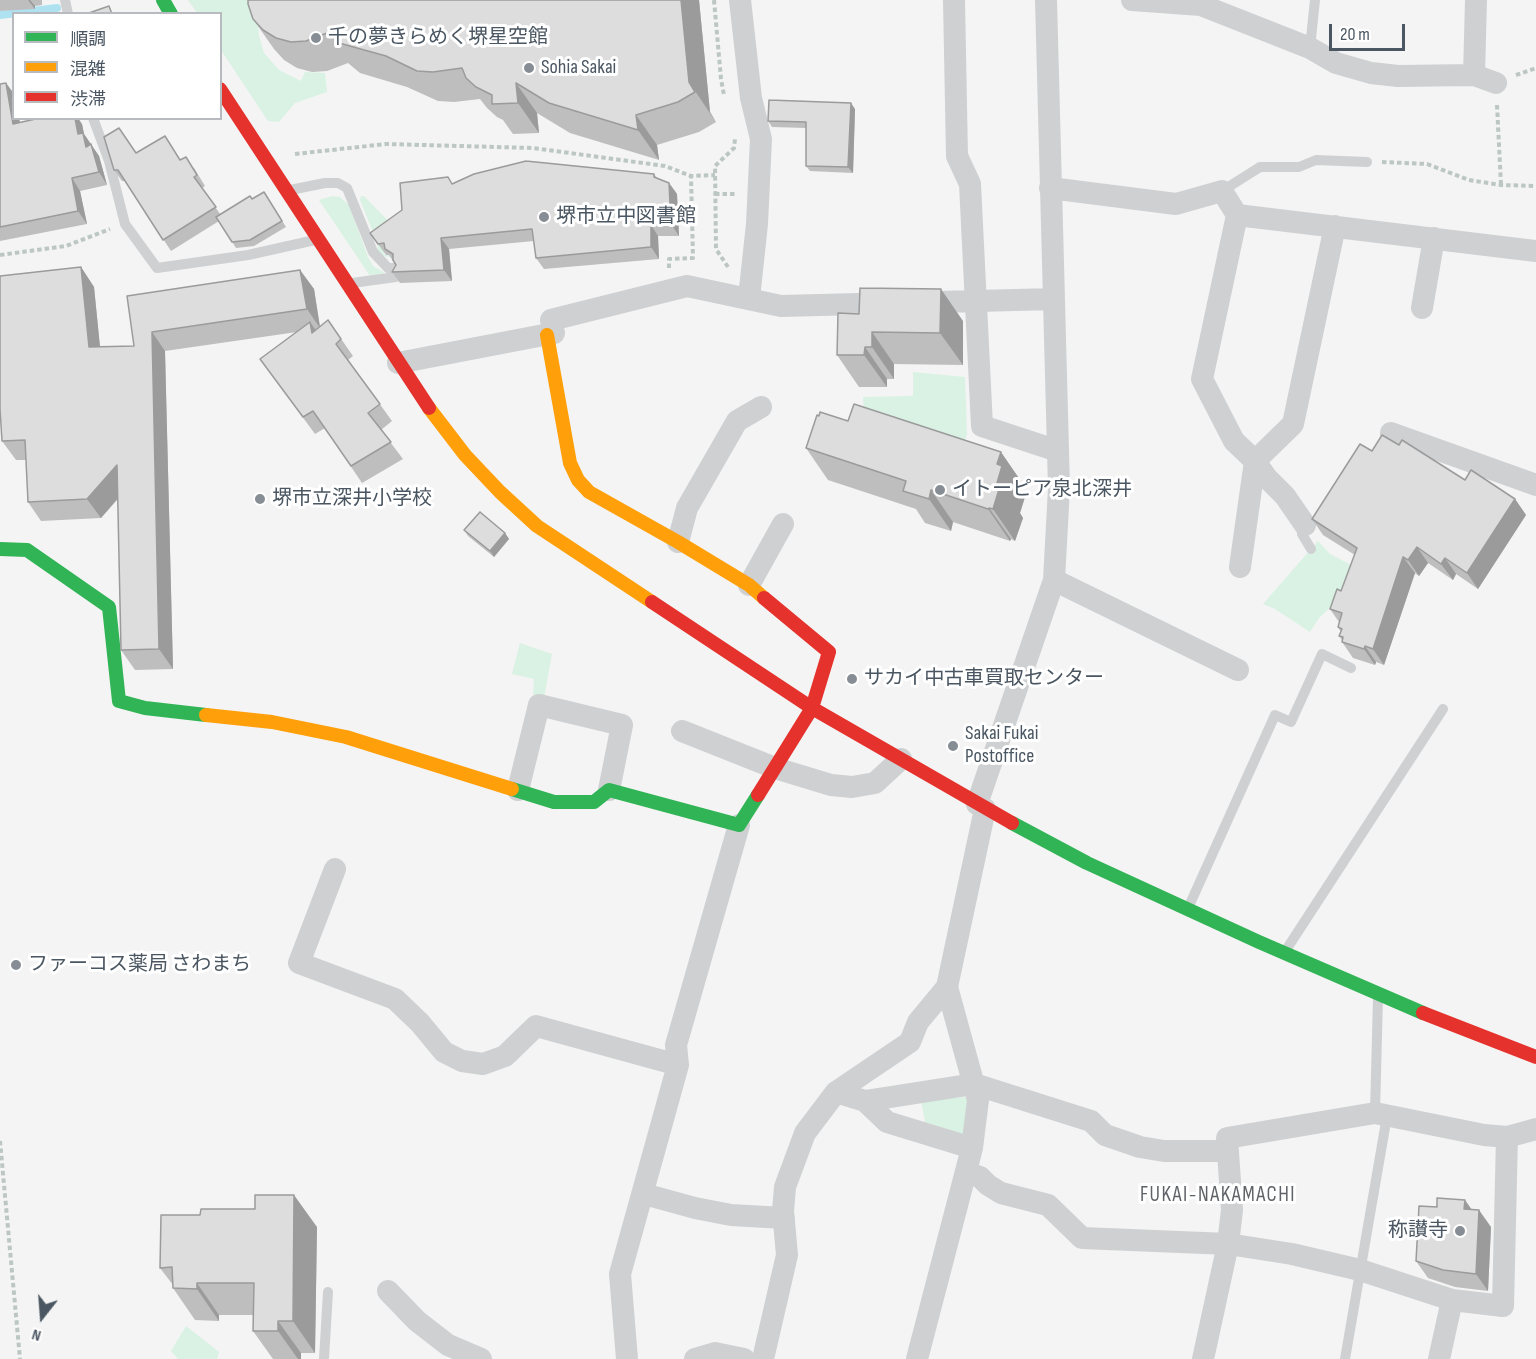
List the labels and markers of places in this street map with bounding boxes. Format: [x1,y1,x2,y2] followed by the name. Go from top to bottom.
[328,26,548,50] place label: 千の夢きらめく堺星空館
[309,31,323,45] marker: 千の夢きらめく堺星空館
[541,56,616,80] place label: Sohia Sakai
[522,61,536,75] marker: Sohia Sakai
[556,205,696,229] place label: 堺市立中図書館
[537,210,551,224] marker: 堺市立中図書館
[952,478,1132,502] place label: イトーピア泉北深井
[933,483,947,497] marker: イトーピア泉北深井
[272,487,432,511] place label: 堺市立深井小学校
[253,492,267,506] marker: 堺市立深井小学校
[864,667,1104,691] place label: サカイ中古車買取センター
[845,672,859,686] marker: サカイ中古車買取センター
[965,722,1038,769] place label: Sakai Fukai Postoffice
[946,739,960,753] marker: Sakai Fukai Postoffice
[28,953,251,977] place label: ファーコス薬局 さわまち
[9,958,23,972] marker: ファーコス薬局 さわまち
[1388,1219,1448,1243] place label: 称讃寺
[1453,1224,1467,1238] marker: 称讃寺

